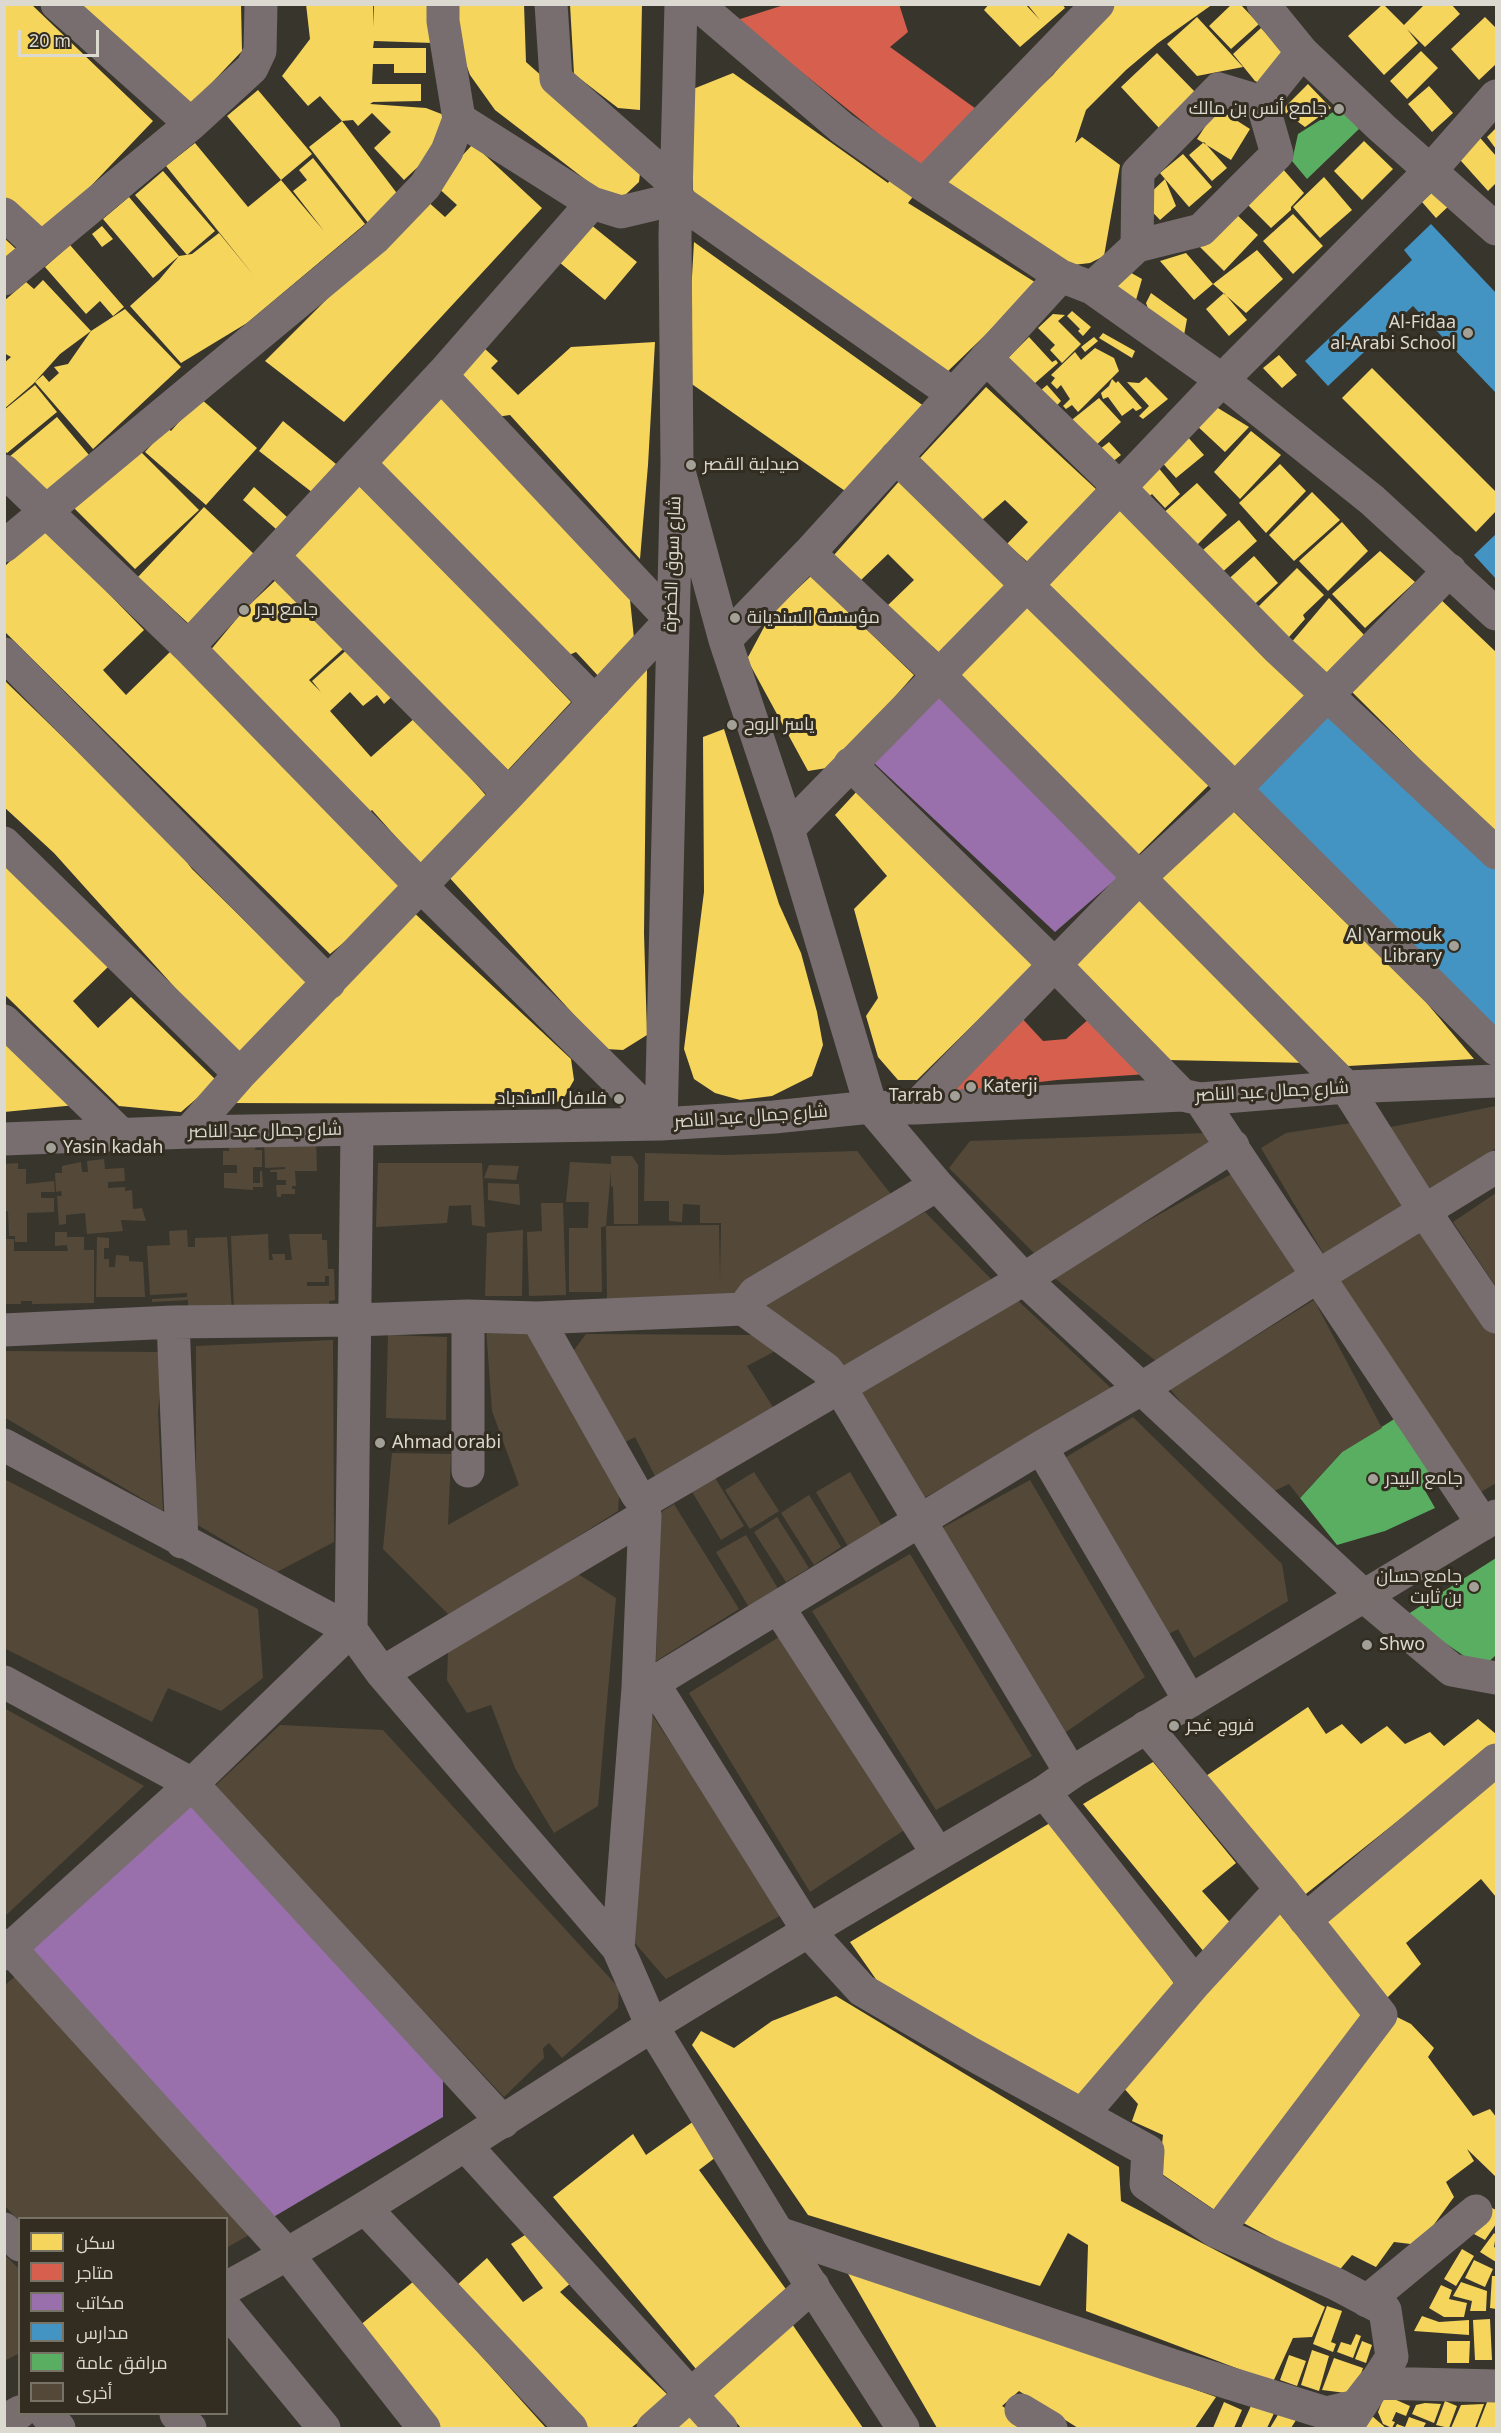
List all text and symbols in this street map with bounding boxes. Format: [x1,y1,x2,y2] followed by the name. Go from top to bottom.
[21,18,102,56] scale bar
[29,28,71,52] text: 20 m
[1189,98,1327,120] place label: جامع أنس بن مالك
[1332,102,1346,116] marker: جامع أنس بن مالك
[1330,312,1456,354] place label: Al-Fidaa al-Arabi School
[1461,326,1475,340] marker: Al-Fidaa al-Arabi School
[703,454,799,476] place label: صيدلية القصر
[684,458,698,472] marker: صيدلية القصر
[660,495,686,633] street label: شارع سوق الخضرة
[256,599,318,621] place label: جامع بدر
[237,603,251,617] marker: جامع بدر
[747,607,880,629] place label: مؤسسة السنديانة
[728,611,742,625] marker: مؤسسة السنديانة
[744,714,814,736] place label: ياسر الروح
[725,718,739,732] marker: ياسر الروح
[1346,925,1442,968] place label: Al Yarmouk Library
[1447,939,1461,953] marker: Al Yarmouk Library
[983,1076,1038,1098] place label: Katerji
[1195,1077,1349,1107] street label: شارع جمال عبد الناصر
[964,1080,978,1094] marker: Katerji
[889,1085,943,1107] place label: Tarrab
[497,1088,607,1110] place label: فلافل السندباد
[948,1089,962,1103] marker: Tarrab
[612,1092,626,1106] marker: فلافل السندباد
[674,1101,828,1133] street label: شارع جمال عبد الناصر
[188,1119,342,1143] street label: شارع جمال عبد الناصر
[63,1137,163,1159] place label: Yasin kadah
[44,1141,58,1155] marker: Yasin kadah
[392,1432,501,1454] place label: Ahmad orabi
[373,1436,387,1450] marker: Ahmad orabi
[1385,1468,1463,1490] place label: جامع البيدر
[1366,1472,1380,1486] marker: جامع البيدر
[1376,1566,1462,1608] place label: جامع حسان بن ثابت
[1467,1580,1481,1594] marker: جامع حسان بن ثابت
[1379,1634,1425,1656] place label: Shwo
[1360,1638,1374,1652] marker: Shwo
[1186,1715,1254,1737] place label: فروج غجر
[1167,1719,1181,1733] marker: فروج غجر
[18,2217,228,2415] legend
[76,2230,115,2254] text: سكن
[76,2260,114,2284] text: متاجر
[76,2290,124,2314] text: مكاتب
[76,2320,129,2344] text: مدارس
[76,2350,167,2374] text: مرافق عامة
[76,2380,112,2404] text: أخرى

